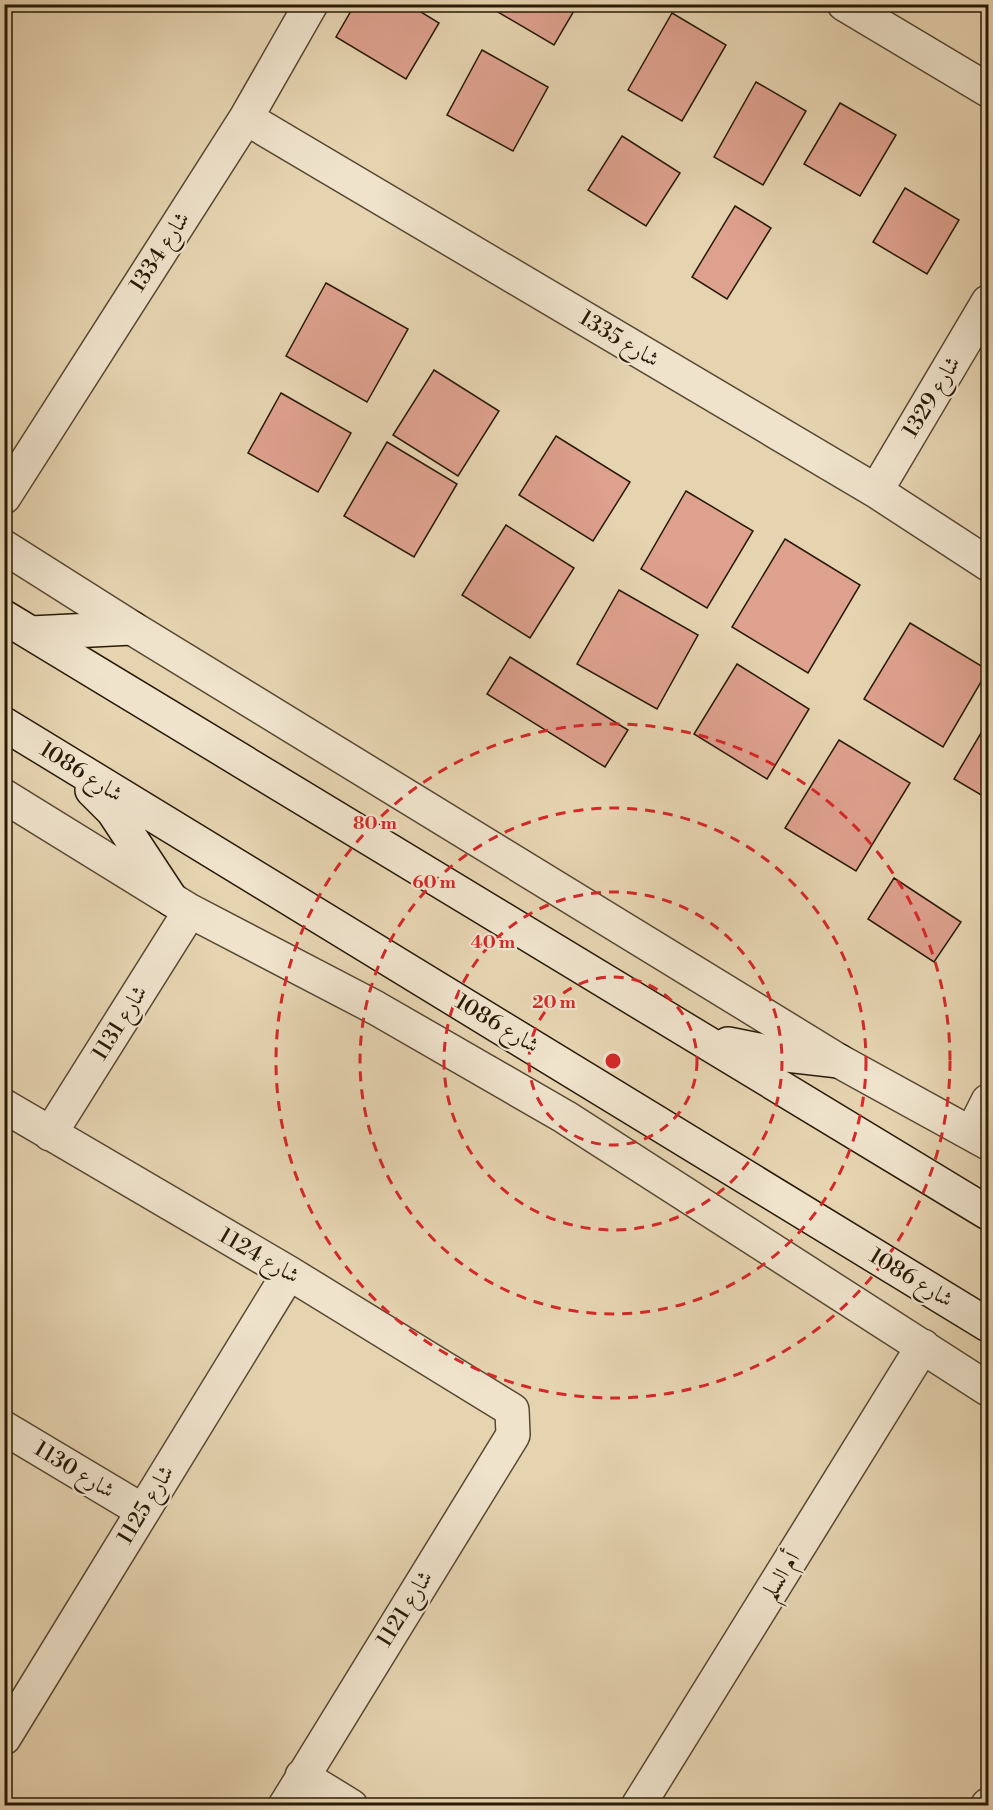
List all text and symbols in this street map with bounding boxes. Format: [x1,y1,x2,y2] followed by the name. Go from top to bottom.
[124,207,199,299] street label: شارع 1334
[572,305,664,377] street label: شارع 1335
[897,351,970,445] street label: شارع 1329
[32,736,128,811] street label: شارع 1086
[353,812,398,835] text: 80 m
[412,871,456,894] text: 60 m
[471,931,516,954] text: 40 m
[86,980,157,1068] street label: شارع 1131
[448,988,544,1063] street label: شارع 1086
[532,991,576,1014] text: 20 m
[603,1051,623,1071] centre of rings
[212,1222,304,1293] street label: شارع 1124
[862,1242,958,1317] street label: شارع 1086
[27,1435,119,1508] street label: شارع 1130
[112,1461,184,1552] street label: شارع 1125
[753,1545,813,1609] street label: أم السلم
[371,1566,442,1654] street label: شارع 1121

